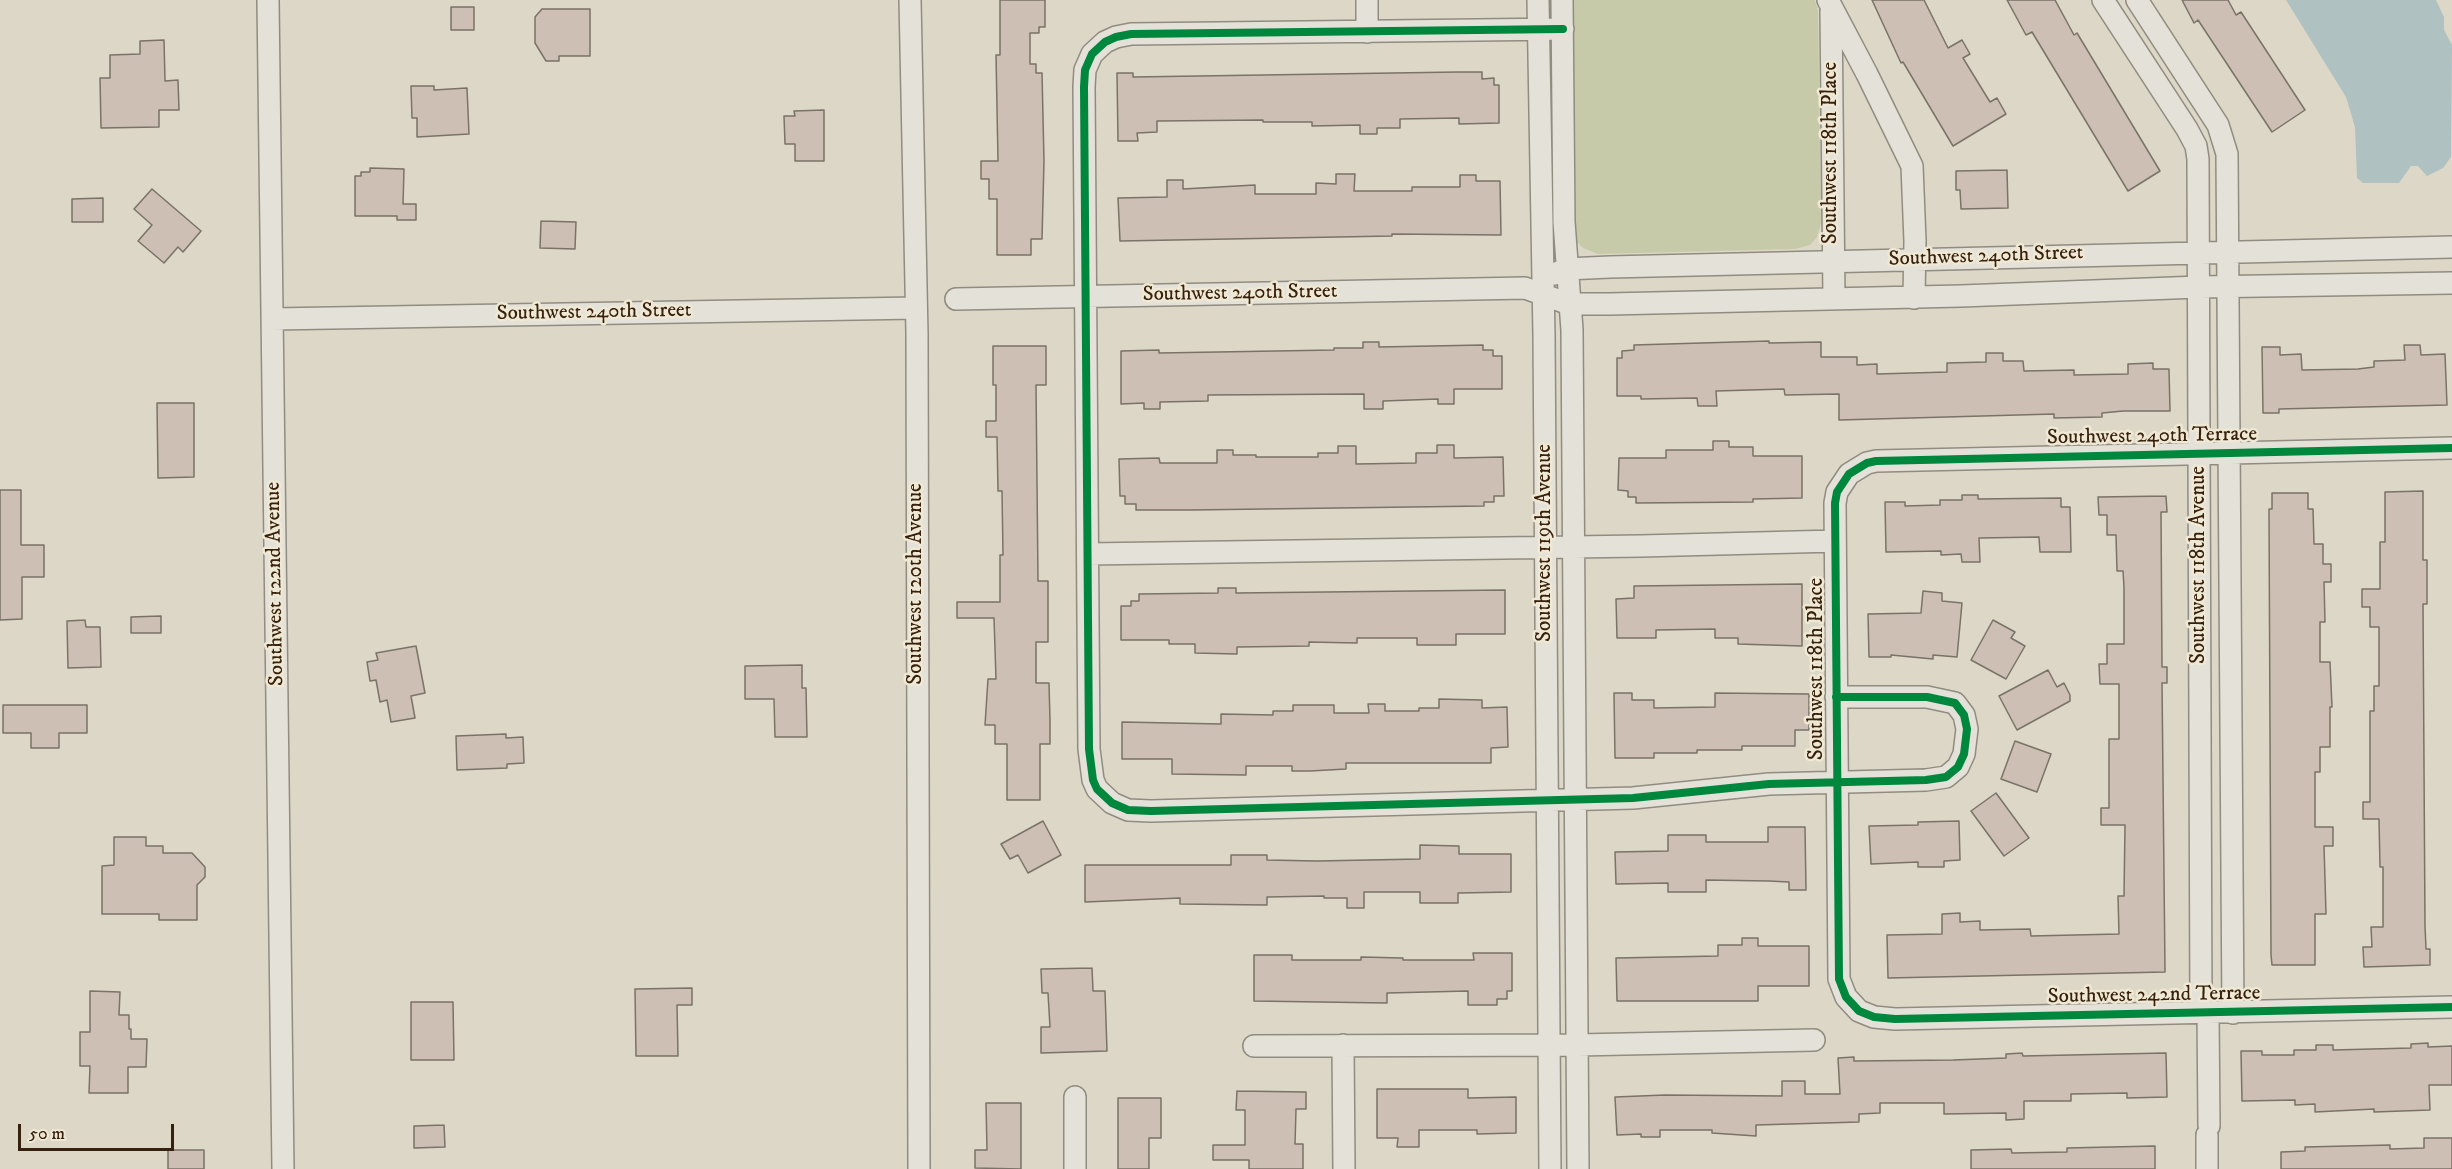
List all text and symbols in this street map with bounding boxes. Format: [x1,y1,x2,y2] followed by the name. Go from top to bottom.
[1819,62,1845,244] street label: Southwest 118th Place
[1888,241,2084,273] street label: Southwest 240th Street
[1142,280,1338,308] street label: Southwest 240th Street
[496,299,692,327] street label: Southwest 240th Street
[2047,423,2257,451] street label: Southwest 240th Terrace
[1533,444,1559,642] street label: Southwest 119th Avenue
[2187,466,2213,664] street label: Southwest 118th Avenue
[262,482,290,686] street label: Southwest 122nd Avenue
[904,483,930,685] street label: Southwest 120th Avenue
[1805,578,1831,760] street label: Southwest 118th Place
[2047,982,2261,1010] street label: Southwest 242nd Terrace
[21,1112,177,1150] scale bar
[29,1123,65,1145] text: 50 m

